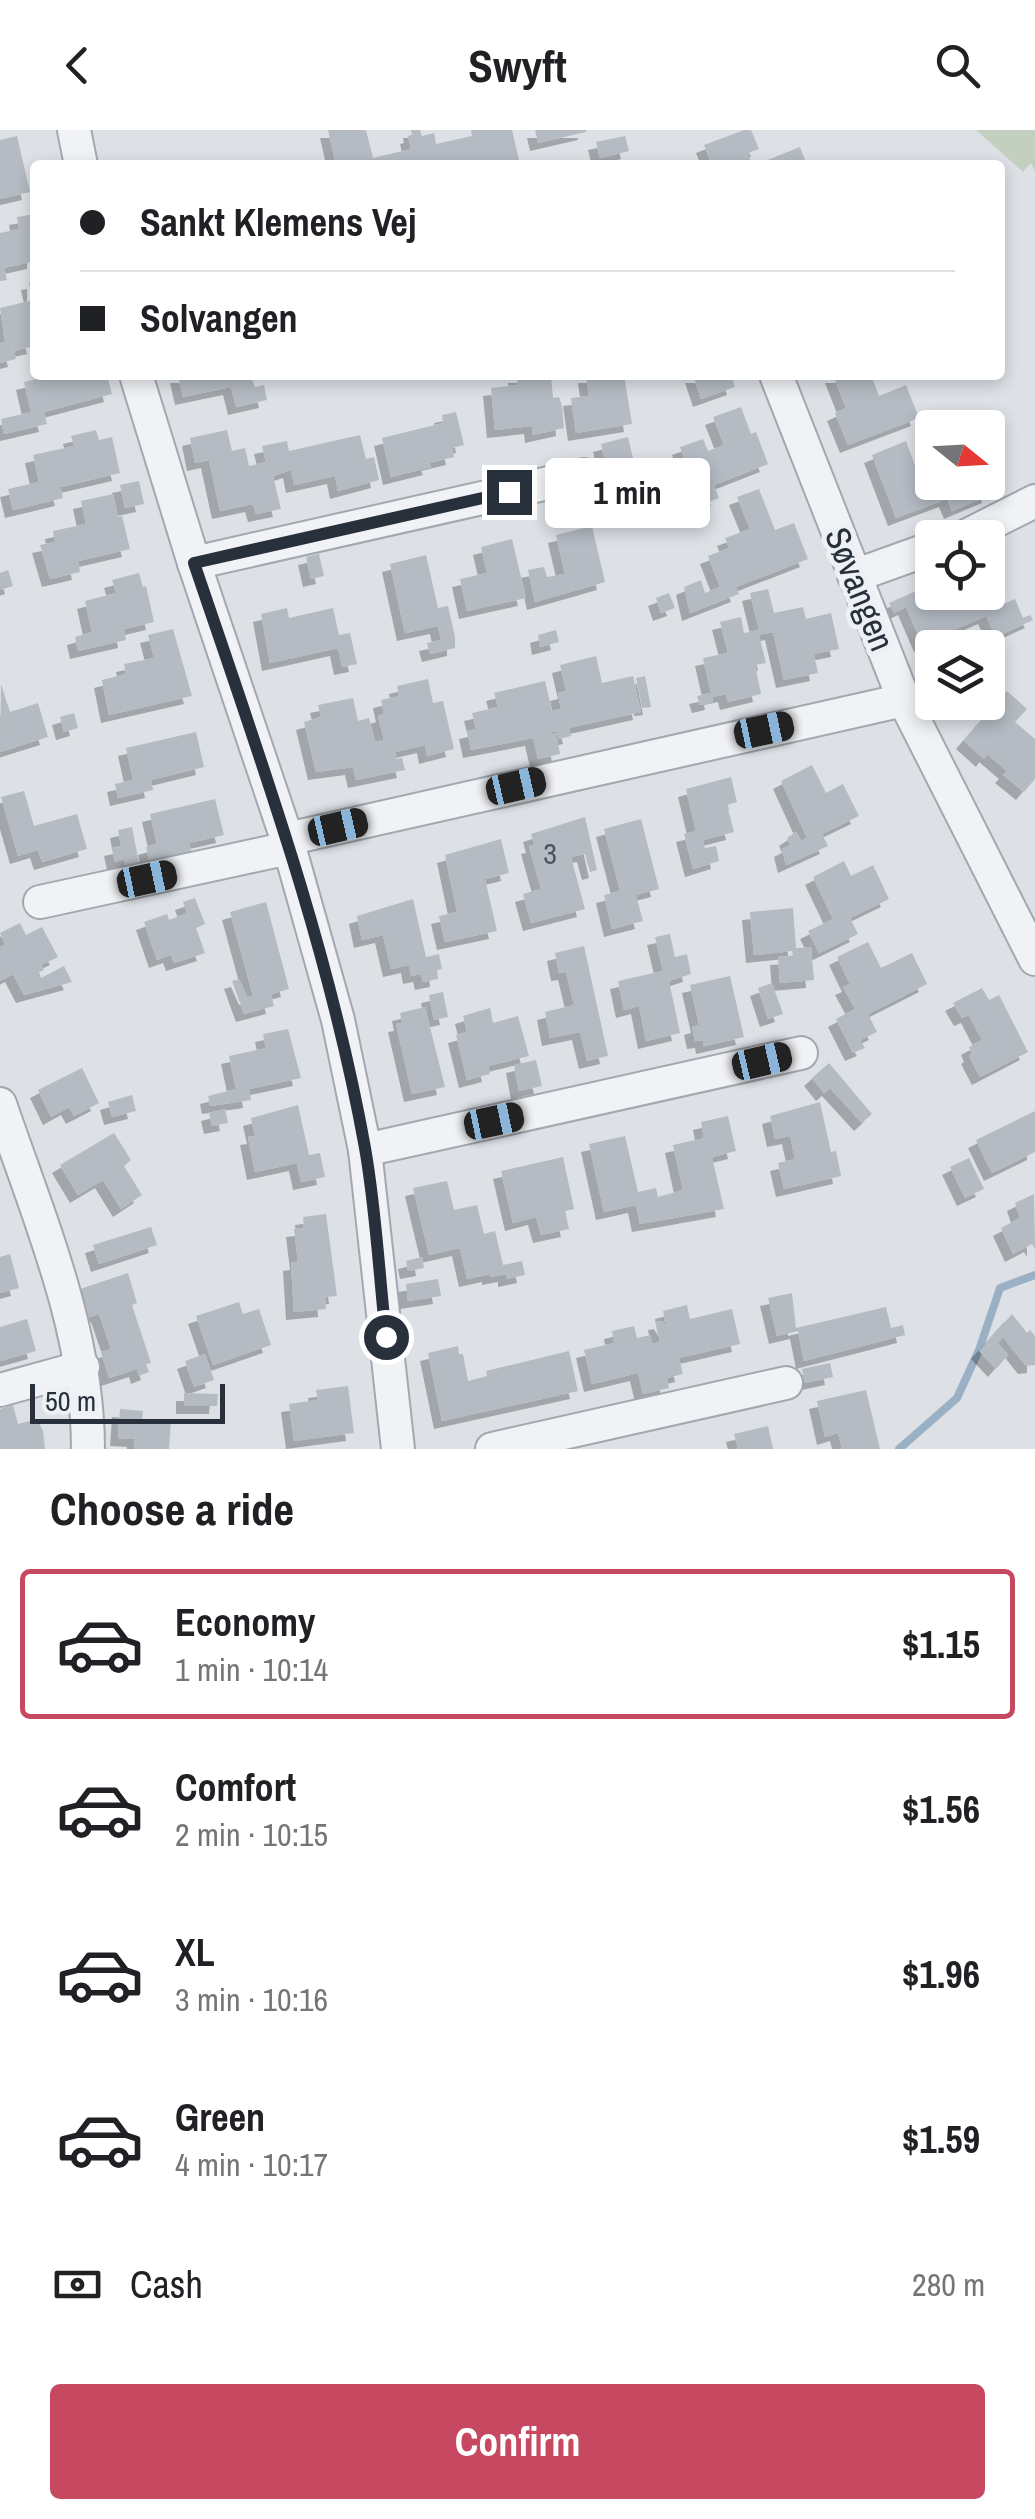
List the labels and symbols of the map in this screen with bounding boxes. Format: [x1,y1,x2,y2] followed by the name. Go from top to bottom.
[915,410,1005,500] north arrow
[544,457,709,527] callout: 1 min
[487,470,532,515] route end
[814,520,906,658] street label: Søvangen
[732,709,796,751] car
[483,765,549,807] car
[305,806,371,848] car
[543,833,557,873] house number: 3
[115,858,179,900] car
[729,1040,795,1082] car
[462,1100,526,1142] car
[364,1315,409,1360] route start
[30,1379,225,1424] scale bar

